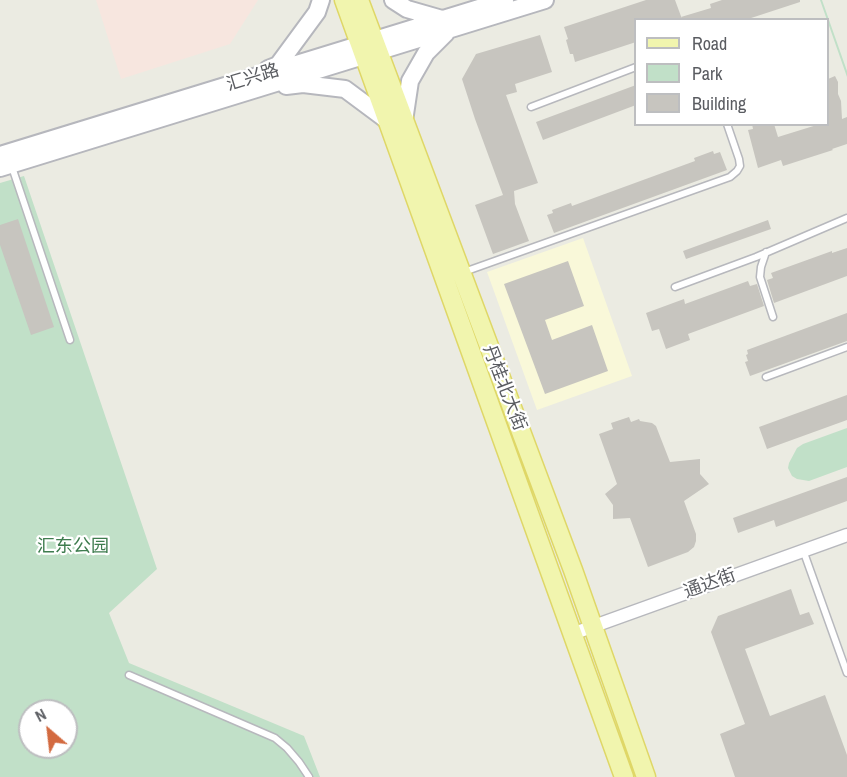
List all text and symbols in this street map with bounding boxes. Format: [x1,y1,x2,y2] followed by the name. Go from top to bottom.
[634,18,829,126] legend
[692,31,727,56] text: Road
[224,60,282,96] street label: 汇兴路
[692,61,722,86] text: Park
[692,91,746,116] text: Building
[478,342,530,434] street label: 丹桂北大街
[37,536,109,558] park label: 汇东公园
[681,565,739,603] street label: 通达街
[18,699,78,759] north arrow
[31,703,50,727] text: N

